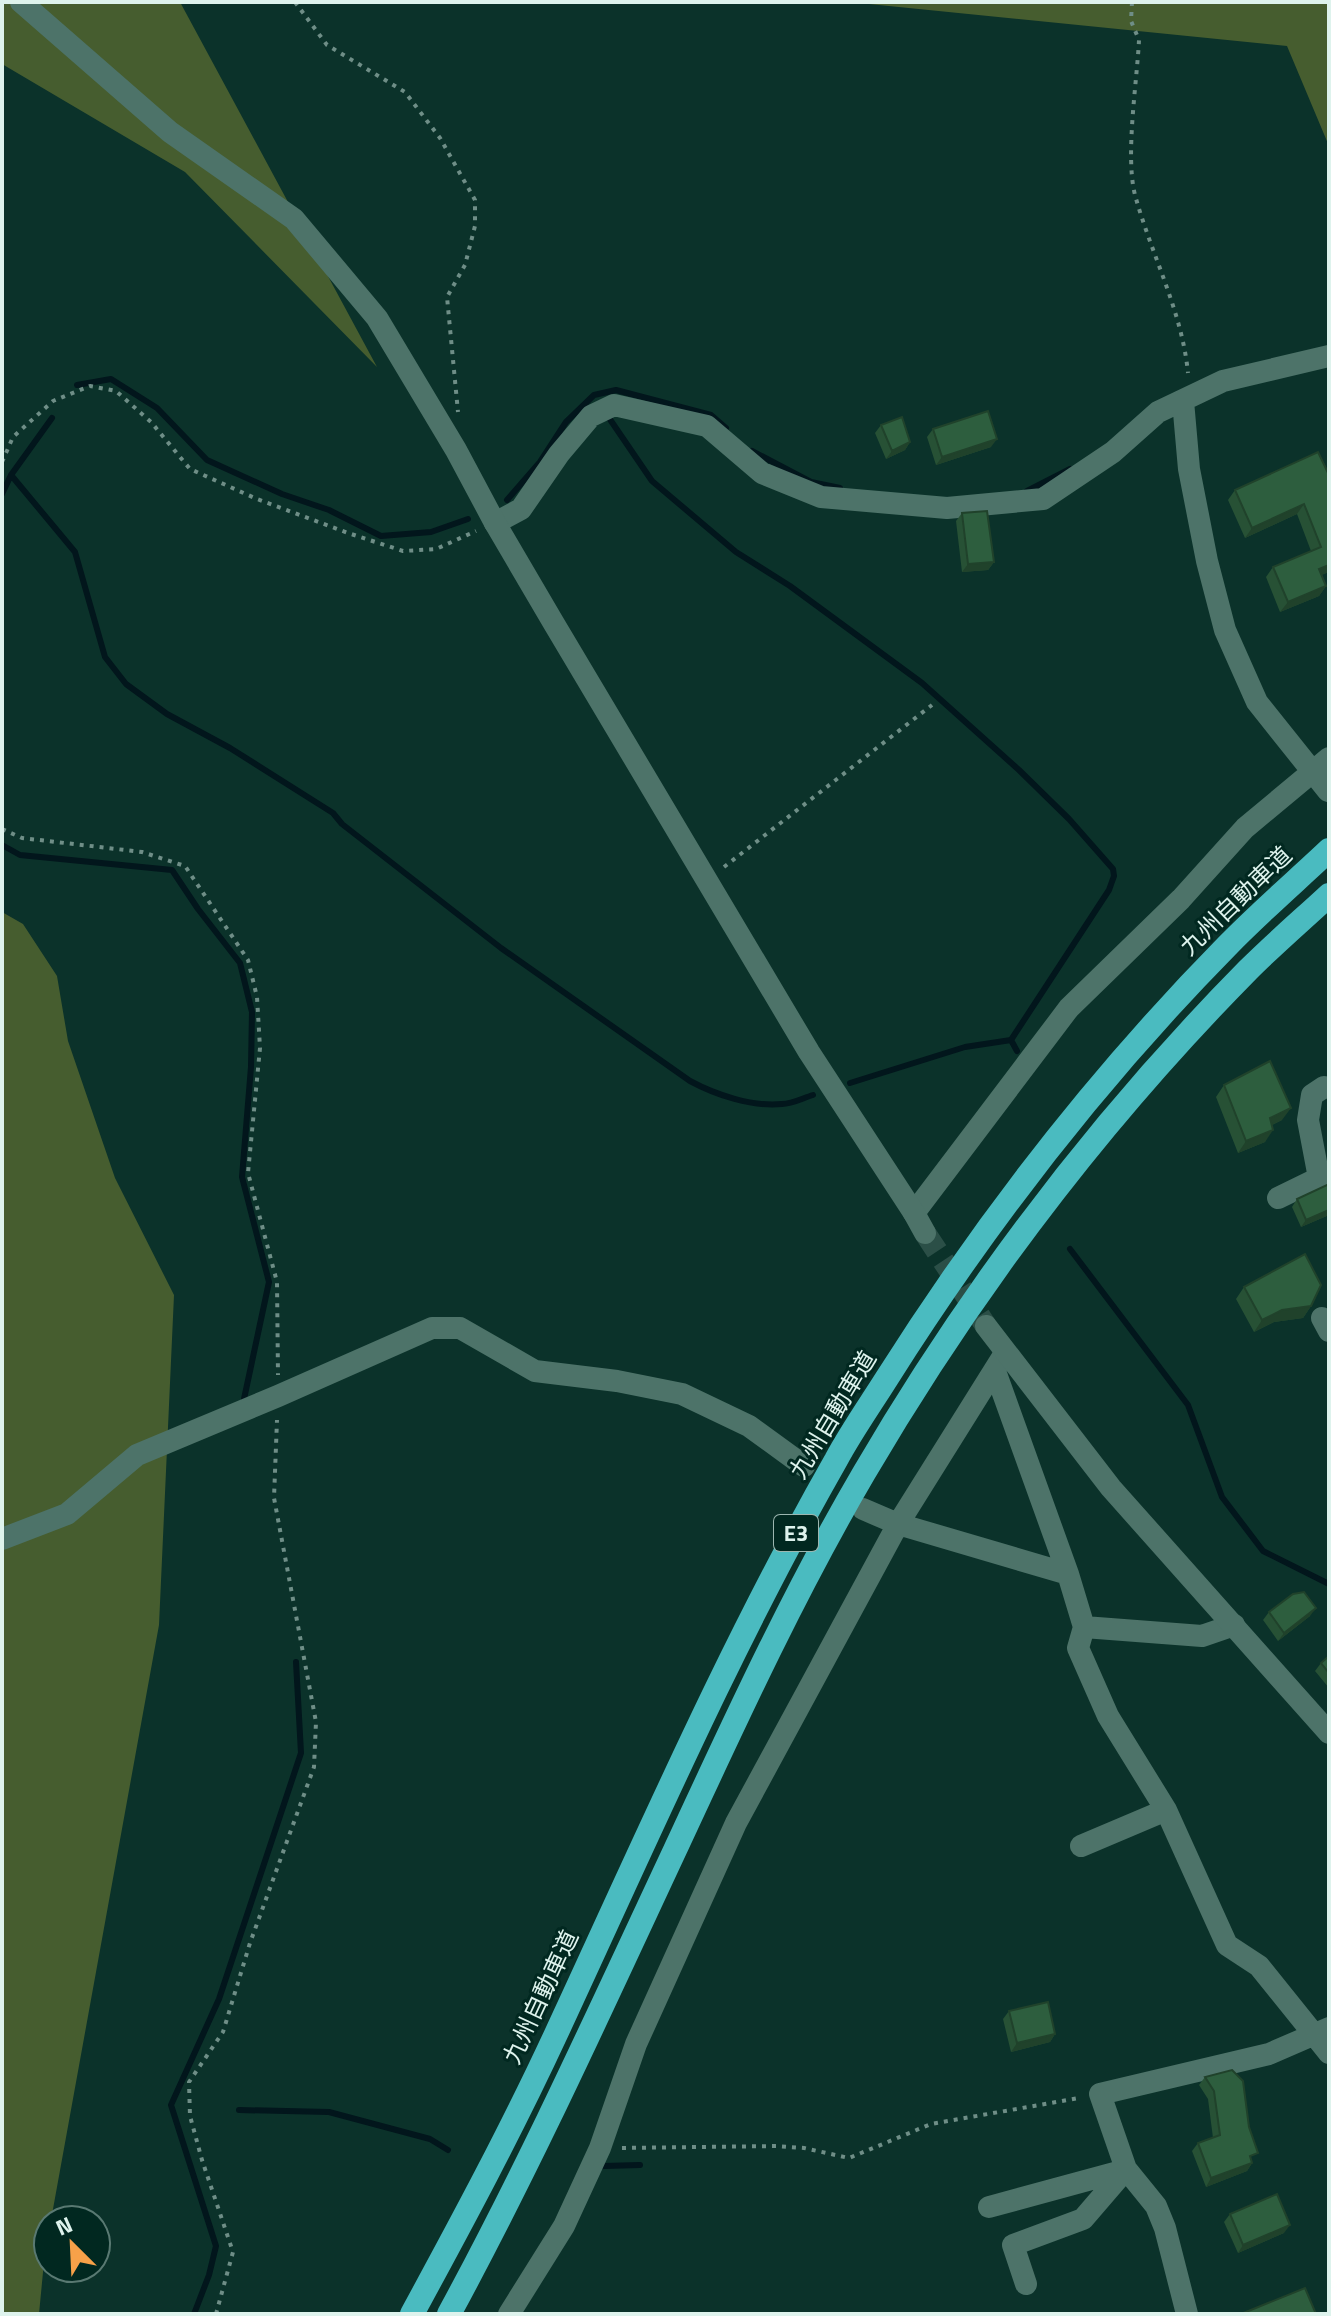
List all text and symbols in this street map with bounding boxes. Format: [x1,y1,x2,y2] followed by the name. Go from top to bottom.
[1171,837,1300,963] street label: 九州自動車道
[780,1343,885,1485] street label: 九州自動車道
[774,1515,818,1551] road number: E3
[493,1924,587,2069] street label: 九州自動車道
[32,2204,112,2284] north arrow
[50,2207,78,2244] text: N

